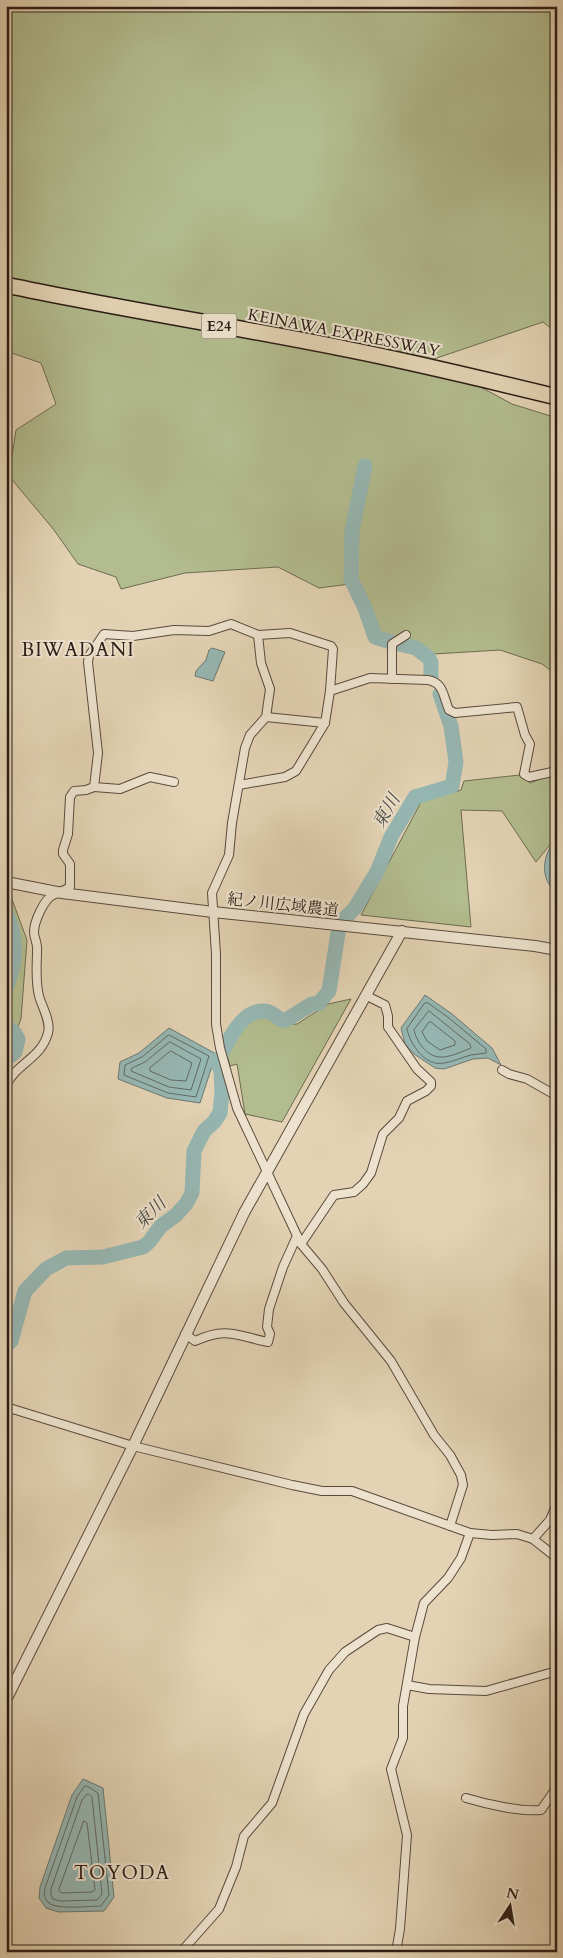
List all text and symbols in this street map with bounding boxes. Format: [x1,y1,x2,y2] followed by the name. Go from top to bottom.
[246,304,442,362] street label: KEINAWA EXPRESSWAY
[202,314,236,338] road number: E24
[21,637,135,663] district label: BIWADANI
[367,788,407,833] water label: 東川
[226,888,340,922] street label: 紀ノ川広域農道
[129,1190,173,1235] water label: 東川
[74,1860,170,1886] district label: TOYODA
[486,1880,536,1930] north arrow
[505,1883,521,1904] text: N

